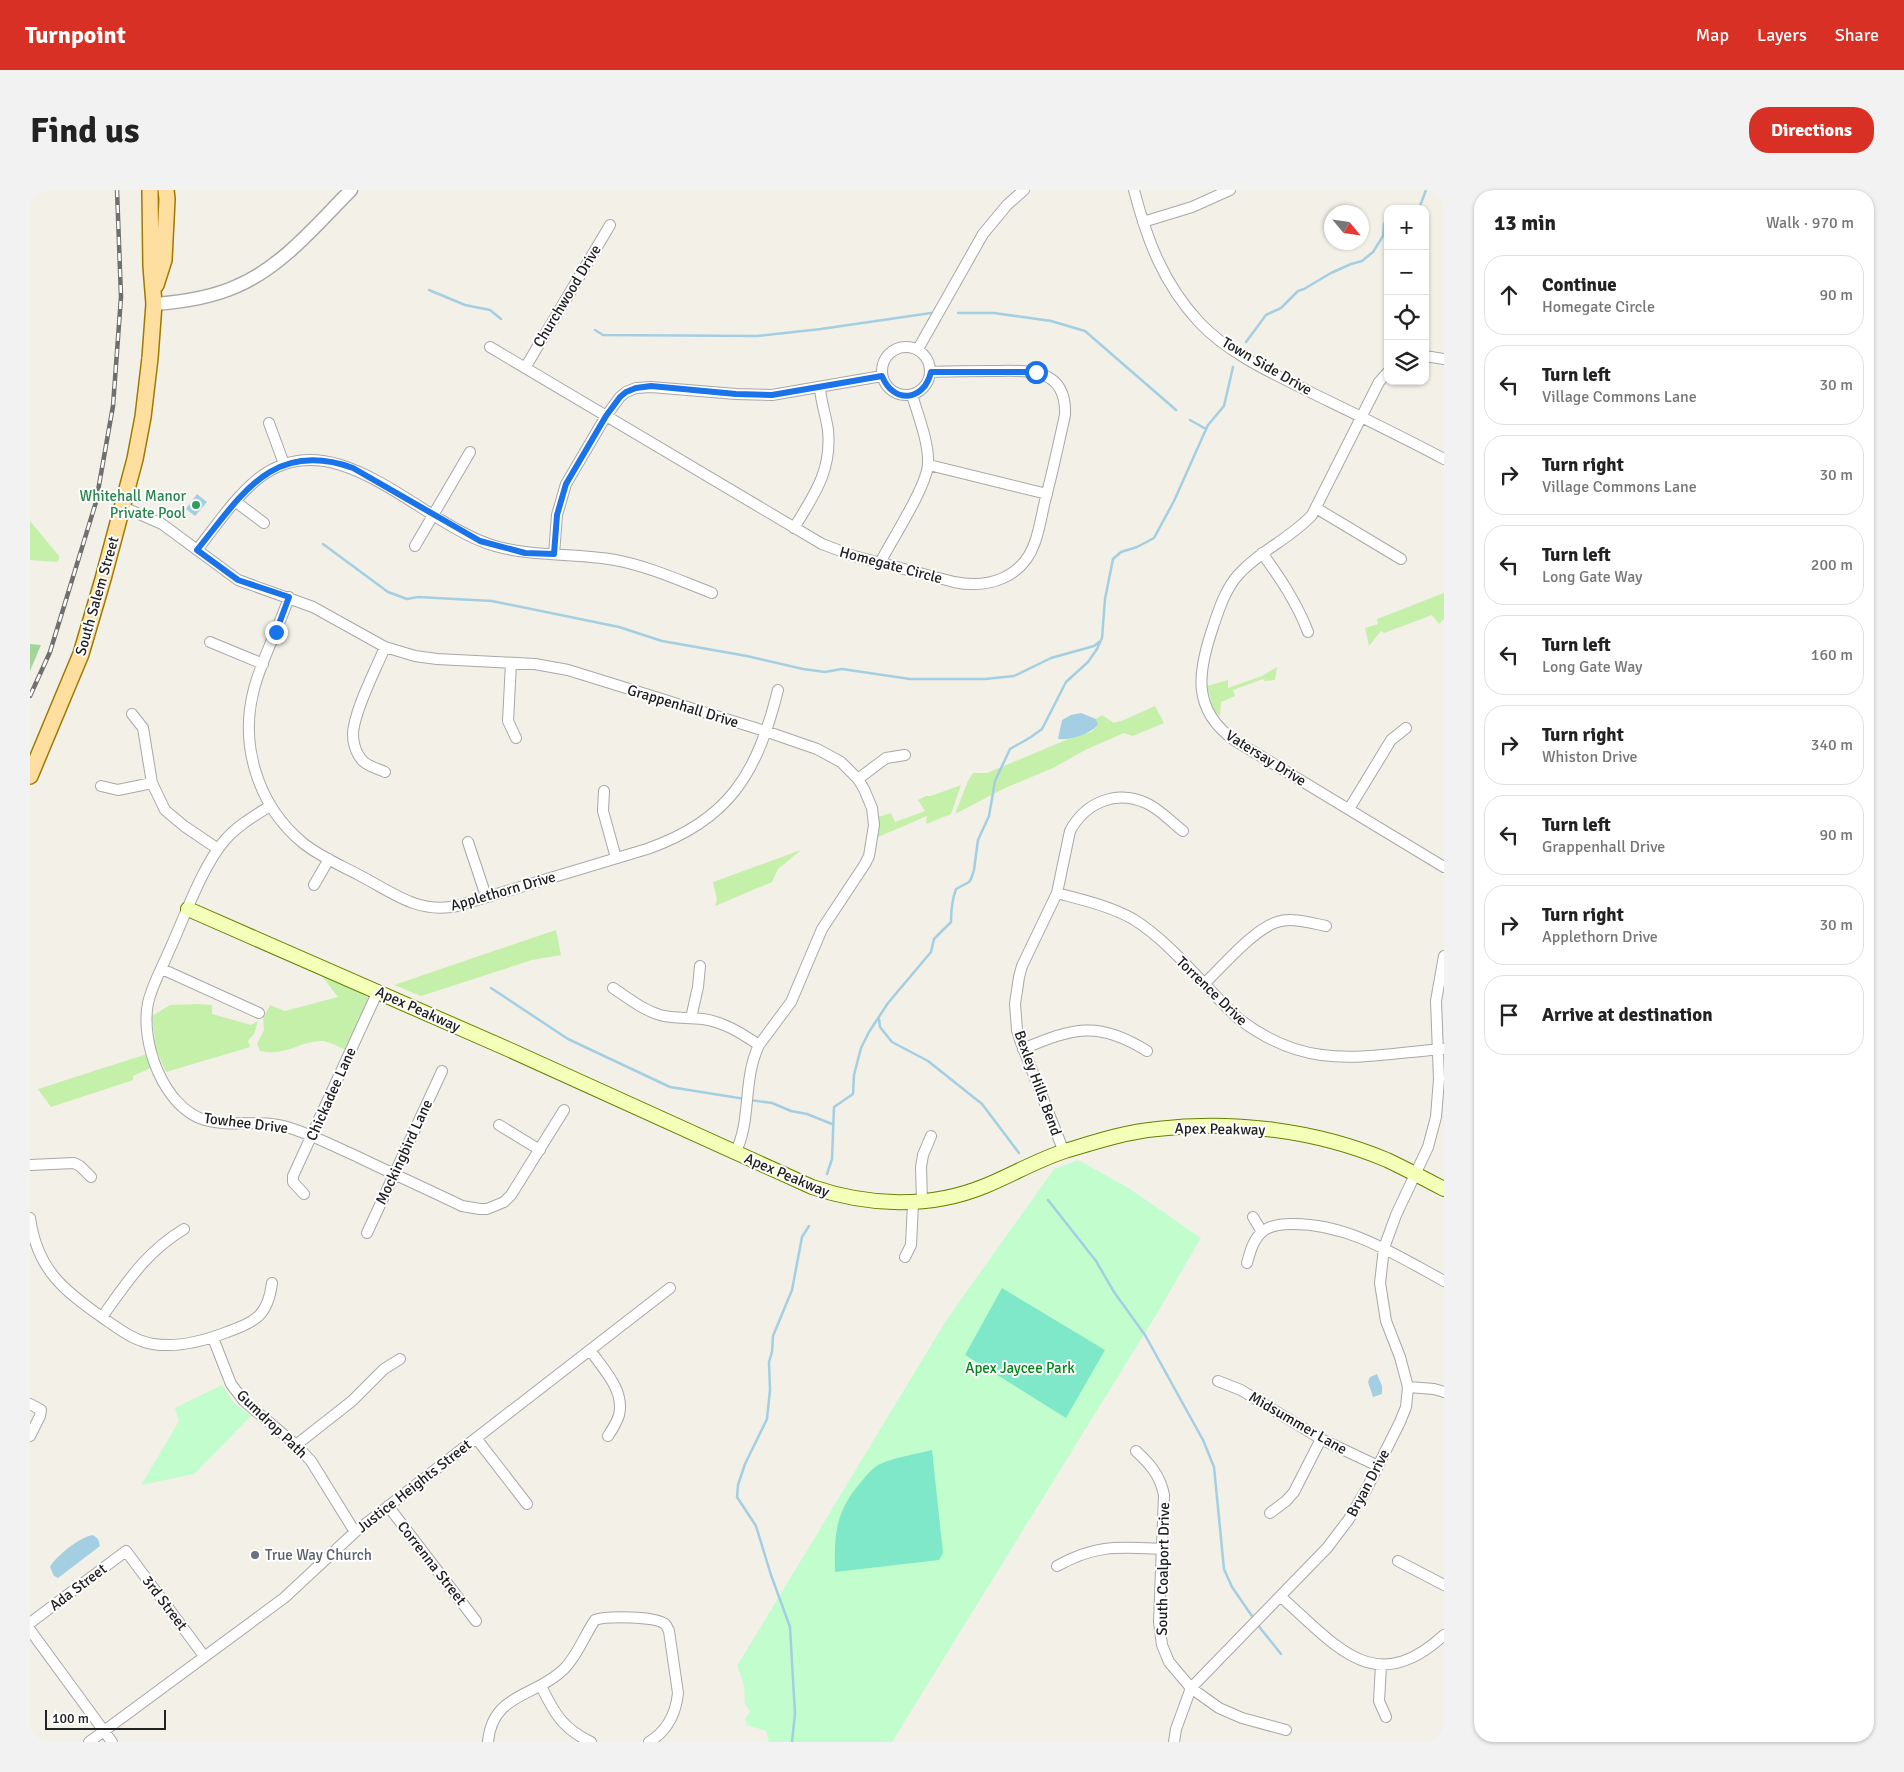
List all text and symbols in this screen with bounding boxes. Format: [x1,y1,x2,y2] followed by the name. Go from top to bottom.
[25,20,126,50] text: Turnpoint
[1696,24,1729,46] text: Map
[1757,24,1807,46] text: Layers
[1835,24,1879,46] text: Share
[1749,107,1874,153] button: Directions
[30,109,140,152] text: Find us
[1324,205,1369,250] north arrow
[1384,205,1429,385] map controls
[1384,205,1429,250] button: +
[1494,210,1556,236] text: 13 min
[1766,213,1854,233] text: Walk · 970 m
[529,241,605,351] street label: Churchwood Drive
[1384,250,1429,295] button: −
[1542,273,1617,297] text: Continue
[1495,281,1523,309] icon: ahead
[1819,285,1853,305] text: 90 m
[1384,295,1429,340] button: locate
[1542,297,1655,317] text: Homegate Circle
[1219,333,1315,399] street label: Town Side Drive
[1384,340,1429,385] button: layers
[1025,361,1048,384] route start
[1542,363,1611,387] text: Turn left
[1495,371,1523,399] icon: left
[1819,375,1853,395] text: 30 m
[1542,387,1697,407] text: Village Commons Lane
[1542,453,1624,477] text: Turn right
[1495,461,1523,489] icon: right
[1819,465,1853,485] text: 30 m
[1542,477,1697,497] text: Village Commons Lane
[80,487,186,522] place label: Whitehall Manor Private Pool
[190,499,202,511] marker: Whitehall Manor Private Pool
[71,534,123,658] street label: South Salem Street
[838,543,944,587] street label: Homegate Circle
[1542,543,1611,567] text: Turn left
[1495,551,1523,579] icon: left
[1811,555,1853,575] text: 200 m
[1542,567,1643,587] text: Long Gate Way
[265,621,288,644] route end
[1542,633,1611,657] text: Turn left
[1495,641,1523,669] icon: left
[1811,645,1853,665] text: 160 m
[1542,657,1643,677] text: Long Gate Way
[625,681,741,731] street label: Grappenhall Drive
[1542,723,1624,747] text: Turn right
[1222,726,1310,790] street label: Vatersay Drive
[1495,731,1523,759] icon: right
[1811,735,1853,755] text: 340 m
[1542,747,1637,767] text: Whiston Drive
[1542,813,1611,837] text: Turn left
[1495,821,1523,849] icon: left
[1819,825,1853,845] text: 90 m
[1542,837,1665,857] text: Grappenhall Drive
[448,867,558,915] street label: Applethorn Drive
[1542,903,1624,927] text: Turn right
[1495,911,1523,939] icon: right
[1819,915,1853,935] text: 30 m
[1542,927,1658,947] text: Applethorn Drive
[1173,953,1251,1029] street label: Torrence Drive
[373,982,463,1036] street label: Apex Peakway
[1495,1001,1523,1029] icon: arrive
[1542,1003,1713,1027] text: Arrive at destination
[1011,1028,1065,1138] street label: Bexley Hills Bend
[302,1044,360,1144] street label: Chickadee Lane
[372,1096,436,1208] street label: Mockingbird Lane
[203,1109,289,1137] street label: Towhee Drive
[1175,1119,1265,1139] street label: Apex Peakway
[742,1149,832,1201] street label: Apex Peakway
[965,1359,1075,1377] park label: Apex Jaycee Park
[233,1386,311,1462] street label: Gumdrop Path
[1246,1388,1350,1458] street label: Midsummer Lane
[353,1436,475,1536] street label: Justice Heights Street
[1343,1446,1393,1520] street label: Bryan Drive
[1153,1502,1173,1636] street label: South Coalport Drive
[394,1518,470,1608] street label: Correnna Street
[265,1546,372,1564] place label: True Way Church
[249,1549,261,1561] marker: True Way Church
[46,1560,110,1614] street label: Ada Street
[139,1572,191,1634] street label: 3rd Street
[45,1707,166,1730] scale bar
[52,1710,89,1727] text: 100 m

